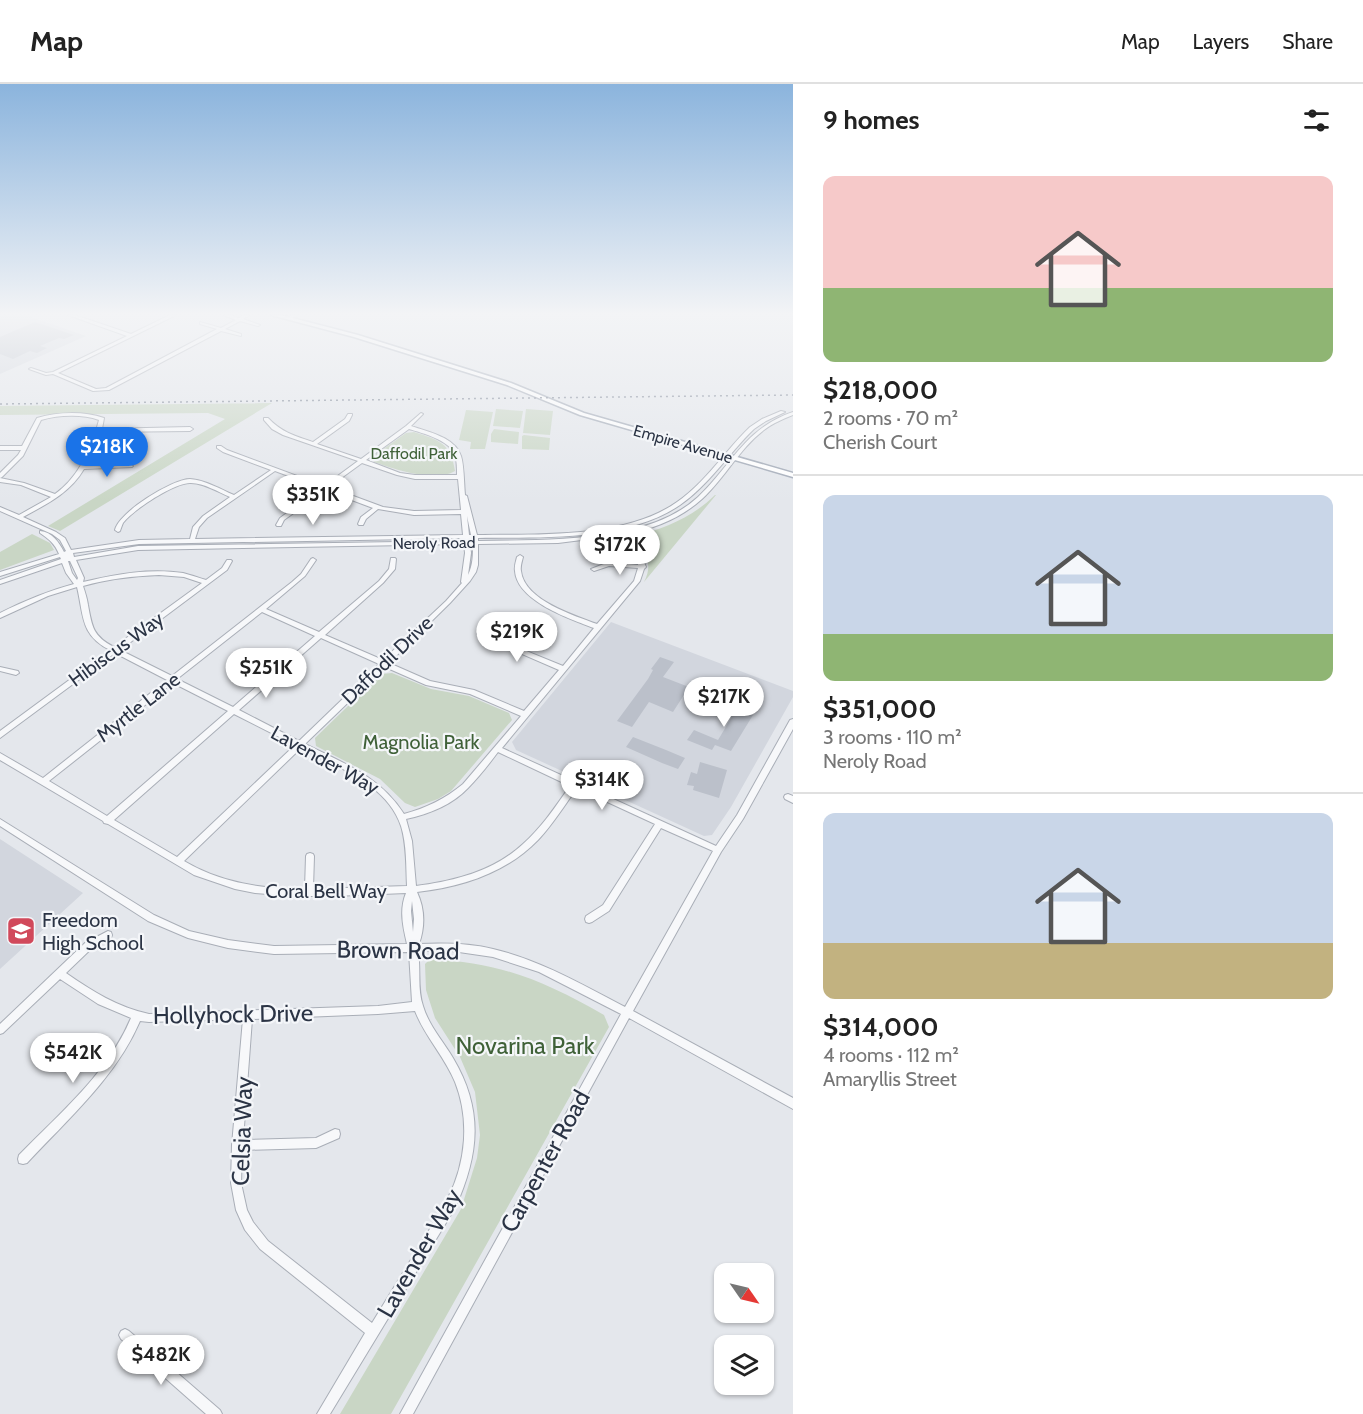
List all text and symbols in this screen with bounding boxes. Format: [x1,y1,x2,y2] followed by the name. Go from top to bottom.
[30,24,83,58] text: Map
[1121,29,1160,54] text: Map
[1193,29,1249,54] text: Layers
[1282,29,1333,54] text: Share
[823,104,920,136] text: 9 homes
[1300,104,1333,137] icon: filters
[1024,215,1132,323] icon: home
[823,374,938,406] text: $218,000
[823,406,958,430] text: 2 rooms · 70 m²
[631,421,735,467] street label: Empire Avenue
[65,427,149,478] pin: $218K
[823,430,937,454] text: Cherish Court
[80,434,134,458] text: $218K
[371,444,458,463] park label: Daffodil Park
[271,475,355,526] pin: $351K
[286,482,340,506] text: $351K
[578,525,662,576] pin: $172K
[594,532,646,556] text: $172K
[392,533,476,553] street label: Neroly Road
[1024,534,1132,642] icon: home
[64,607,168,691] street label: Hibiscus Way
[336,611,438,709] street label: Daffodil Drive
[475,612,559,663] pin: $219K
[490,619,544,643] text: $219K
[224,648,308,699] pin: $251K
[240,655,292,679] text: $251K
[91,667,185,747] street label: Myrtle Lane
[682,677,766,728] pin: $217K
[698,684,750,708] text: $217K
[823,693,937,725] text: $351,000
[267,720,383,800] street label: Lavender Way
[823,725,962,749] text: 3 rooms · 110 m²
[363,730,480,754] park label: Magnolia Park
[823,749,927,773] text: Neroly Road
[560,760,644,811] pin: $314K
[575,767,629,791] text: $314K
[1024,852,1132,960] icon: home
[265,879,387,903] street label: Coral Bell Way
[42,908,144,955] place label: Freedom High School
[5,915,37,947] school or university icon: Freedom High School
[336,934,460,966] street label: Brown Road
[153,998,313,1030] street label: Hollyhock Drive
[823,1011,939,1043] text: $314,000
[456,1031,595,1060] park label: Novarina Park
[31,1033,115,1084] pin: $542K
[44,1040,102,1064] text: $542K
[823,1043,959,1067] text: 4 rooms · 112 m²
[823,1067,957,1091] text: Amaryllis Street
[226,1076,258,1186] street label: Celsia Way
[494,1085,596,1237] street label: Carpenter Road
[370,1183,468,1323] street label: Lavender Way
[714,1263,774,1323] north arrow
[714,1263,774,1395] map controls
[119,1335,203,1386] pin: $482K
[714,1335,774,1395] button: layers
[131,1342,191,1366] text: $482K

